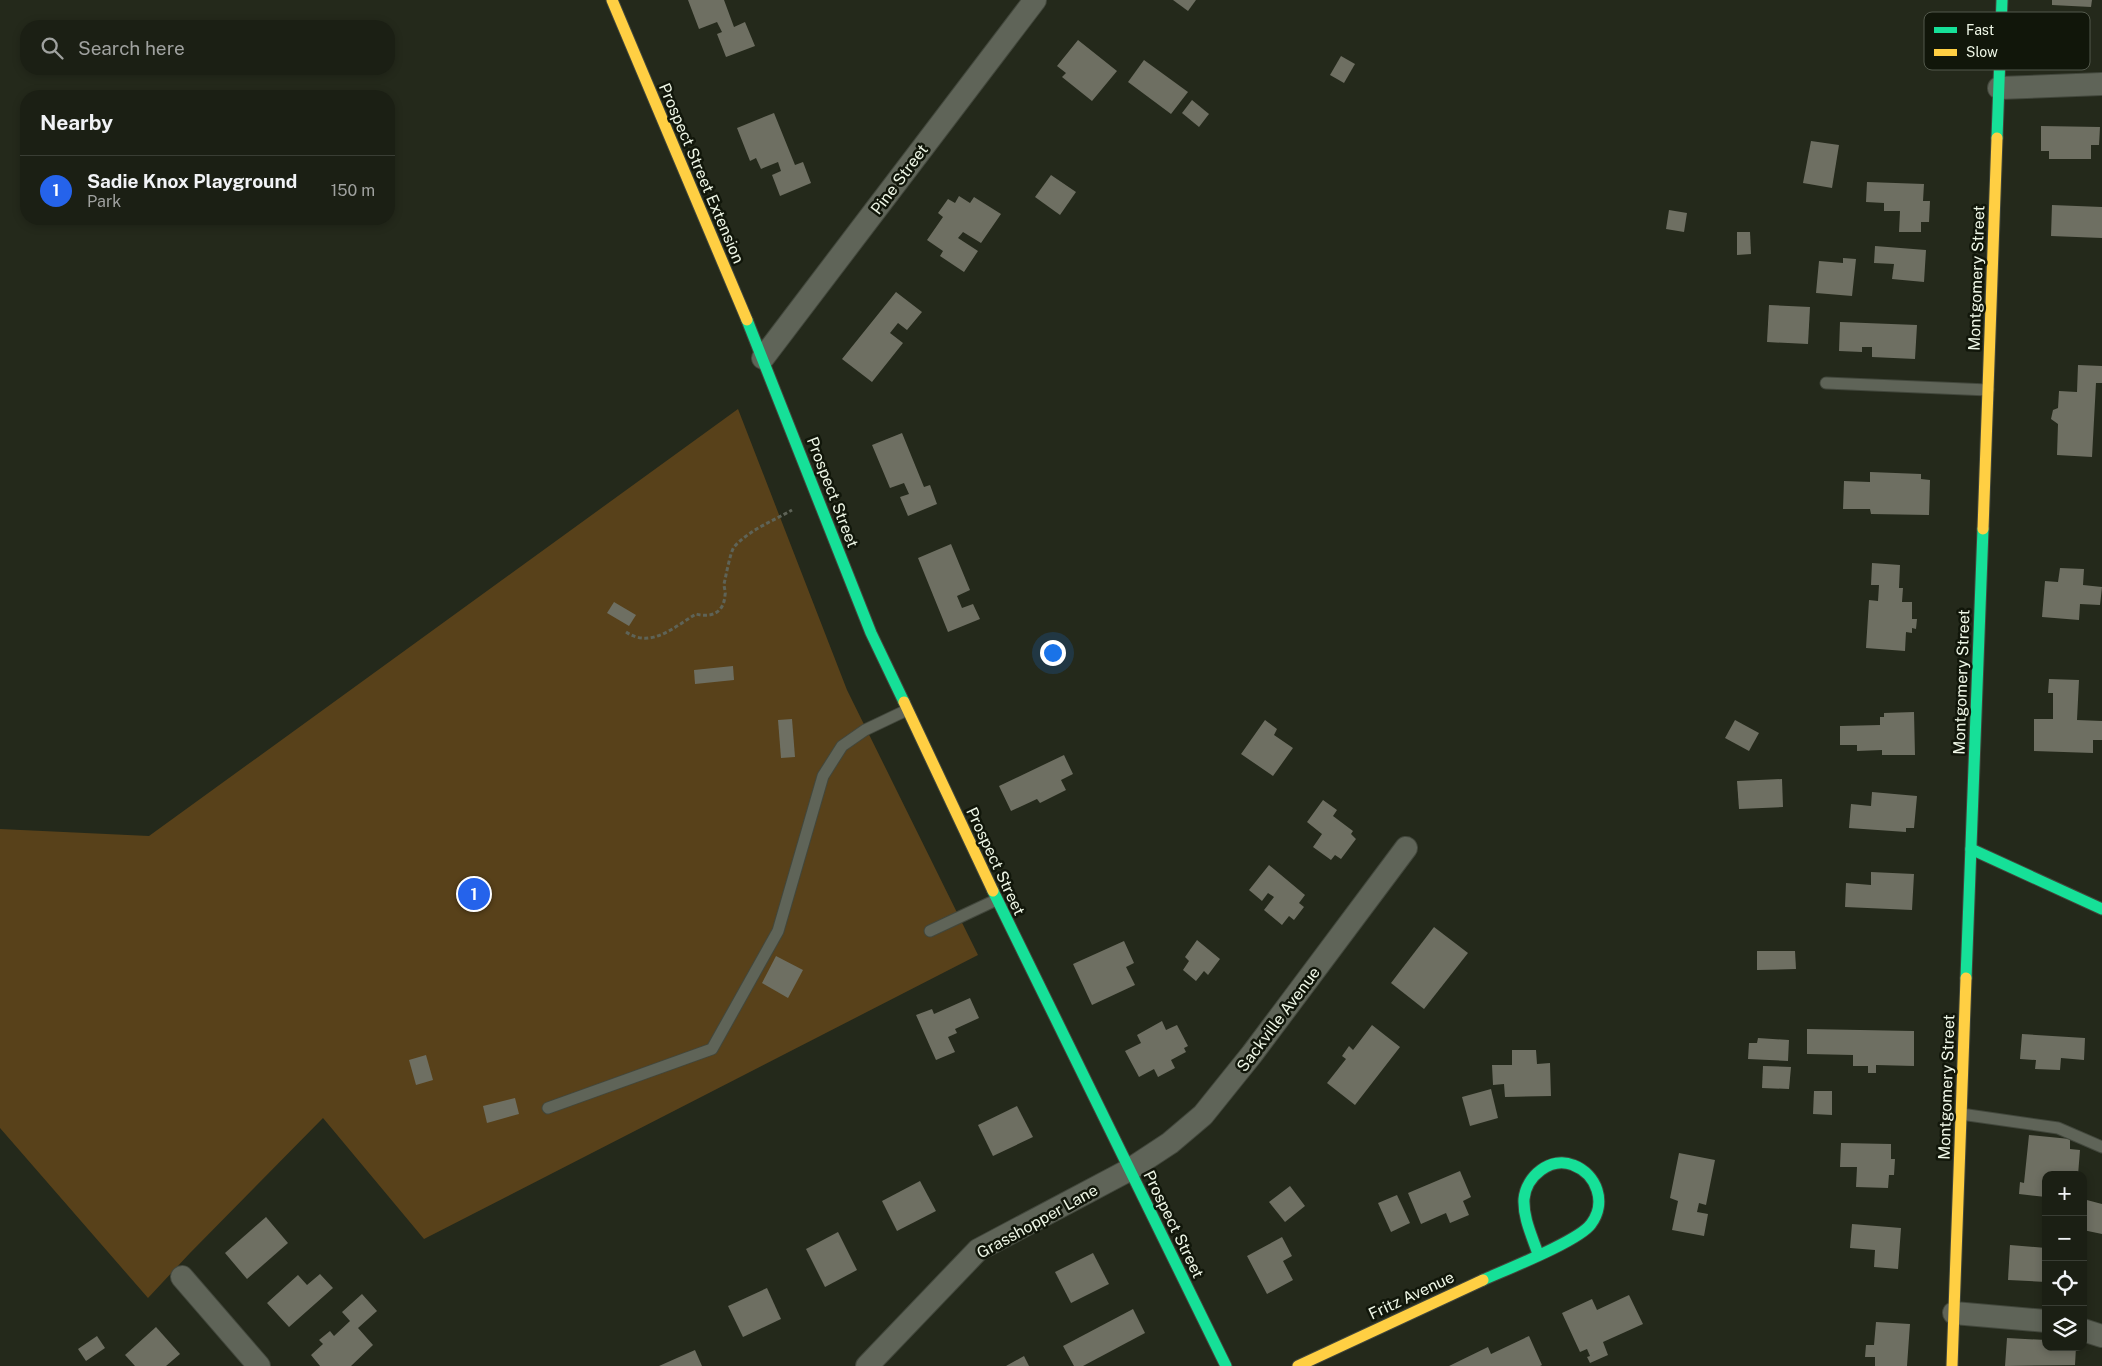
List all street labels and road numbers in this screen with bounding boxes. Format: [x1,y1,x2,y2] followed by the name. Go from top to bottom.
[655,80,748,266] street label: Prospect Street Extension
[867,140,932,218] street label: Pine Street
[1964,205,1989,351] street label: Montgomery Street
[803,434,862,550] street label: Prospect Street
[1949,609,1974,755] street label: Montgomery Street
[962,804,1029,918] street label: Prospect Street
[1233,963,1324,1075] street label: Sackville Avenue
[1934,1014,1959,1160] street label: Montgomery Street
[1139,1167,1208,1281] street label: Prospect Street
[973,1180,1101,1263] street label: Grasshopper Lane
[1365,1267,1457,1324] street label: Fritz Avenue

